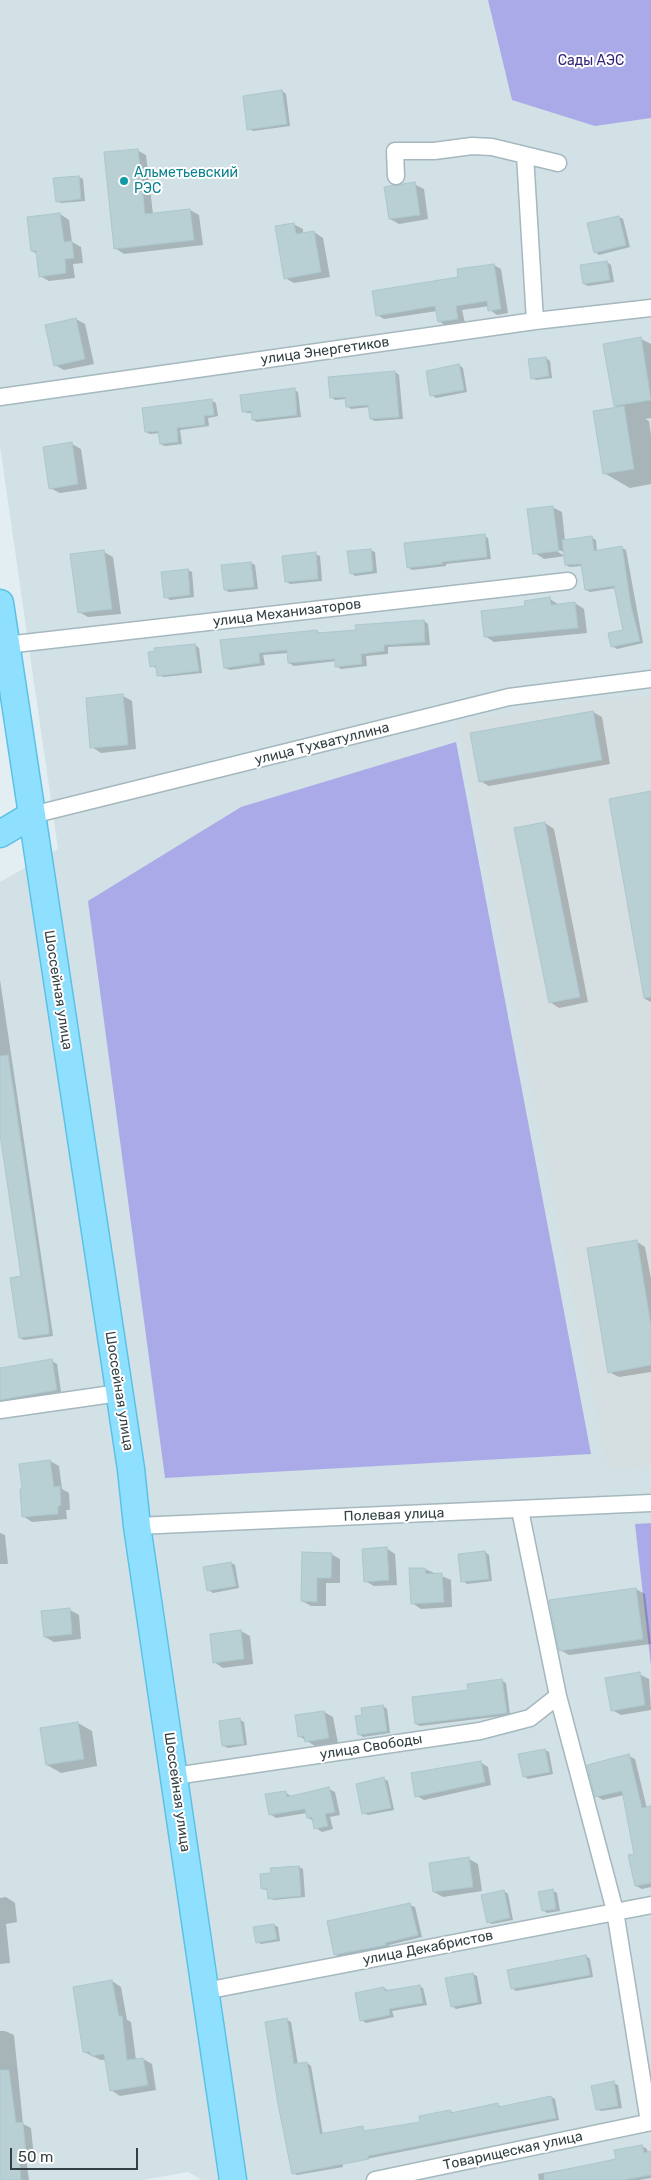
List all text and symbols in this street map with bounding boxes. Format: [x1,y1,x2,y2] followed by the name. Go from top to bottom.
[558,53,624,69] park label: Сады АЭС
[134,165,238,198] place label: Альметьевский РЭС
[118,175,130,187] marker: Альметьевский РЭС
[260,334,390,368] street label: улица Энергетиков
[212,596,362,630] street label: улица Механизаторов
[253,719,391,769] street label: улица Тухватуллина
[40,929,76,1051] street label: Шоссейная улица
[101,1330,137,1452] street label: Шоссейная улица
[343,1505,445,1525] street label: Полевая улица
[160,1731,194,1853] street label: Шоссейная улица
[319,1731,423,1763] street label: улица Свободы
[361,1927,495,1969] street label: улица Декабристов
[442,2128,584,2174] street label: Товарищеская улица
[12,2138,140,2170] scale bar
[18,2148,53,2166] text: 50 m

